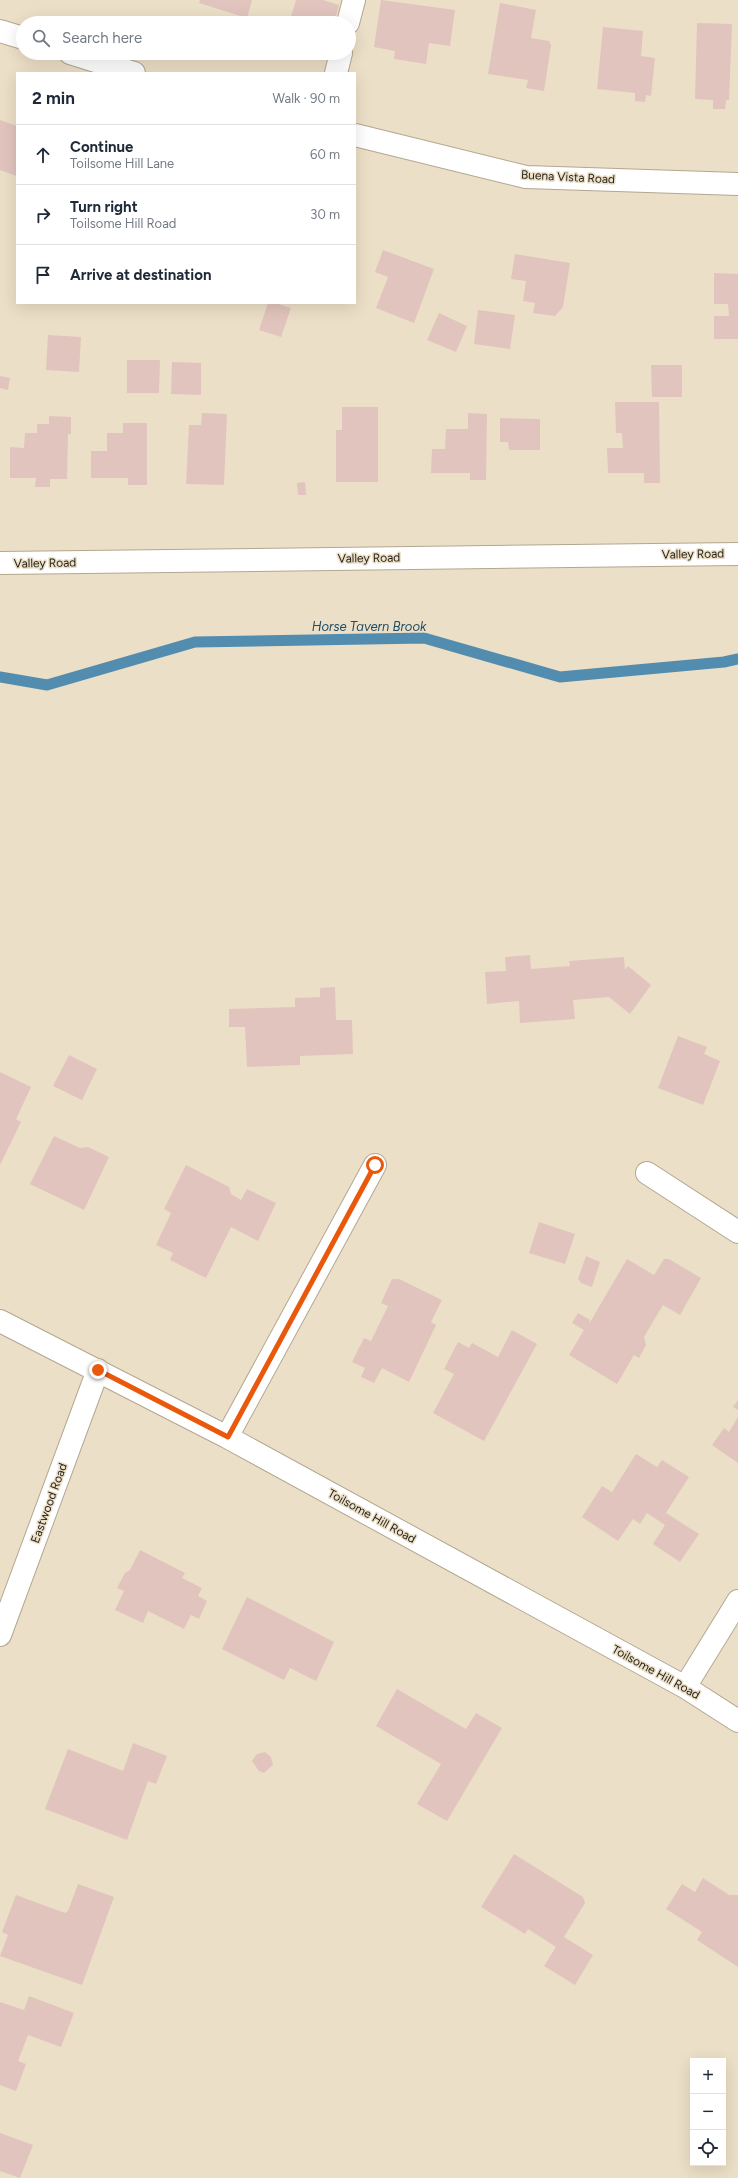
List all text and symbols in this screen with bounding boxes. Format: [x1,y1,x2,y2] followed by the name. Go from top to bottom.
[16,16,356,60] search box
[30,27,52,49] icon: search
[62,29,142,47] text: Search here
[32,88,75,108] text: 2 min
[273,91,340,106] text: Walk · 90 m
[70,138,133,156] text: Continue
[32,144,54,166] icon: ahead
[310,147,340,162] text: 60 m
[70,156,174,171] text: Toilsome Hill Lane
[521,168,615,186] street label: Buena Vista Road
[70,198,138,216] text: Turn right
[32,204,54,226] icon: right
[310,207,340,222] text: 30 m
[70,216,176,231] text: Toilsome Hill Road
[32,264,54,286] icon: arrive
[70,266,211,284] text: Arrive at destination
[662,546,724,562] street label: Valley Road
[338,550,400,566] street label: Valley Road
[14,555,76,571] street label: Valley Road
[312,619,427,634] water label: Horse Tavern Brook
[366,1156,384,1174] route start
[89,1361,107,1379] route end
[28,1461,70,1545] street label: Eastwood Road
[326,1486,418,1546] street label: Toilsome Hill Road
[610,1642,702,1702] street label: Toilsome Hill Road
[690,2058,726,2166] map controls
[690,2058,726,2094] button: +
[690,2094,726,2130] button: −
[690,2130,726,2166] button: locate

